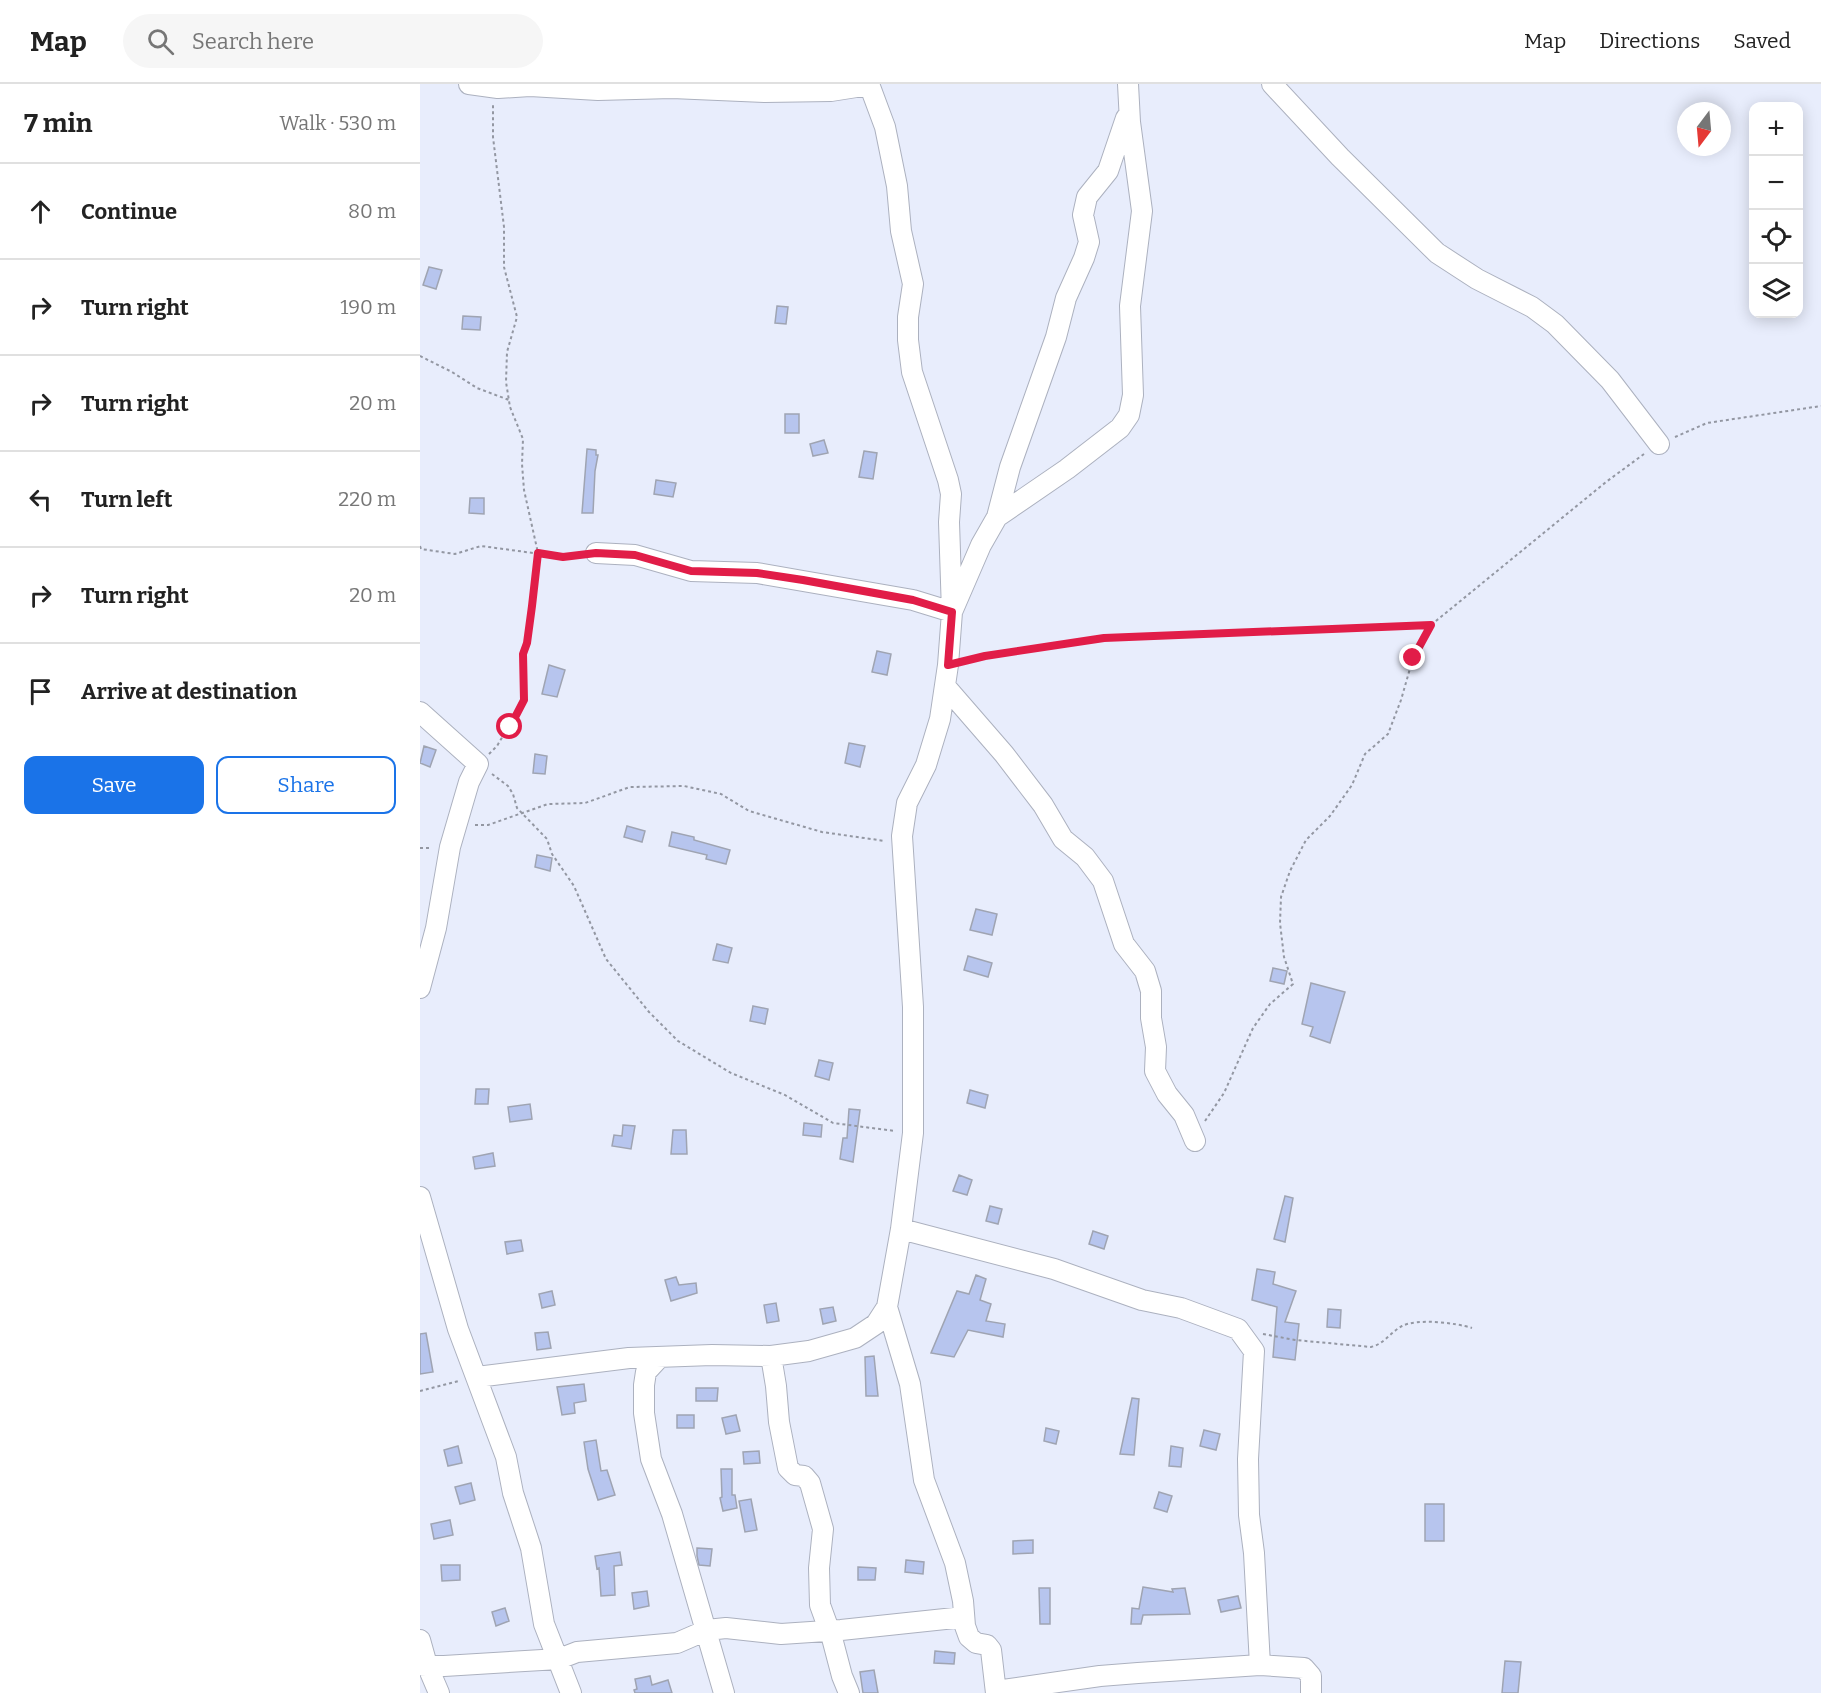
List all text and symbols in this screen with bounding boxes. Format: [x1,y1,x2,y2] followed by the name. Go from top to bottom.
[123,14,543,68] search box
[30,25,87,58] text: Map
[144,25,177,58] icon: search
[192,28,314,55] text: Search here
[1524,28,1566,54] text: Map
[1599,28,1700,54] text: Directions
[1733,28,1791,54] text: Saved
[1677,102,1731,156] north arrow
[1749,102,1803,318] map controls
[1749,102,1803,156] button: +
[24,108,92,139] text: 7 min
[279,111,396,135] text: Walk · 530 m
[1749,156,1803,210] button: −
[24,195,57,228] icon: ahead
[81,198,177,225] text: Continue
[348,199,396,223] text: 80 m
[1749,210,1803,264] button: locate
[1749,264,1803,318] button: layers
[24,291,57,324] icon: right
[81,294,189,321] text: Turn right
[340,295,396,319] text: 190 m
[24,387,57,420] icon: right
[81,390,189,417] text: Turn right
[349,391,396,415] text: 20 m
[24,483,57,516] icon: left
[81,486,173,513] text: Turn left
[338,487,396,511] text: 220 m
[24,579,57,612] icon: right
[81,582,189,609] text: Turn right
[349,583,396,607] text: 20 m
[1399,644,1425,670] route end
[24,675,57,708] icon: arrive
[81,678,297,705] text: Arrive at destination
[496,713,522,739] route start
[24,756,204,814] button: Save
[216,756,396,814] button: Share

